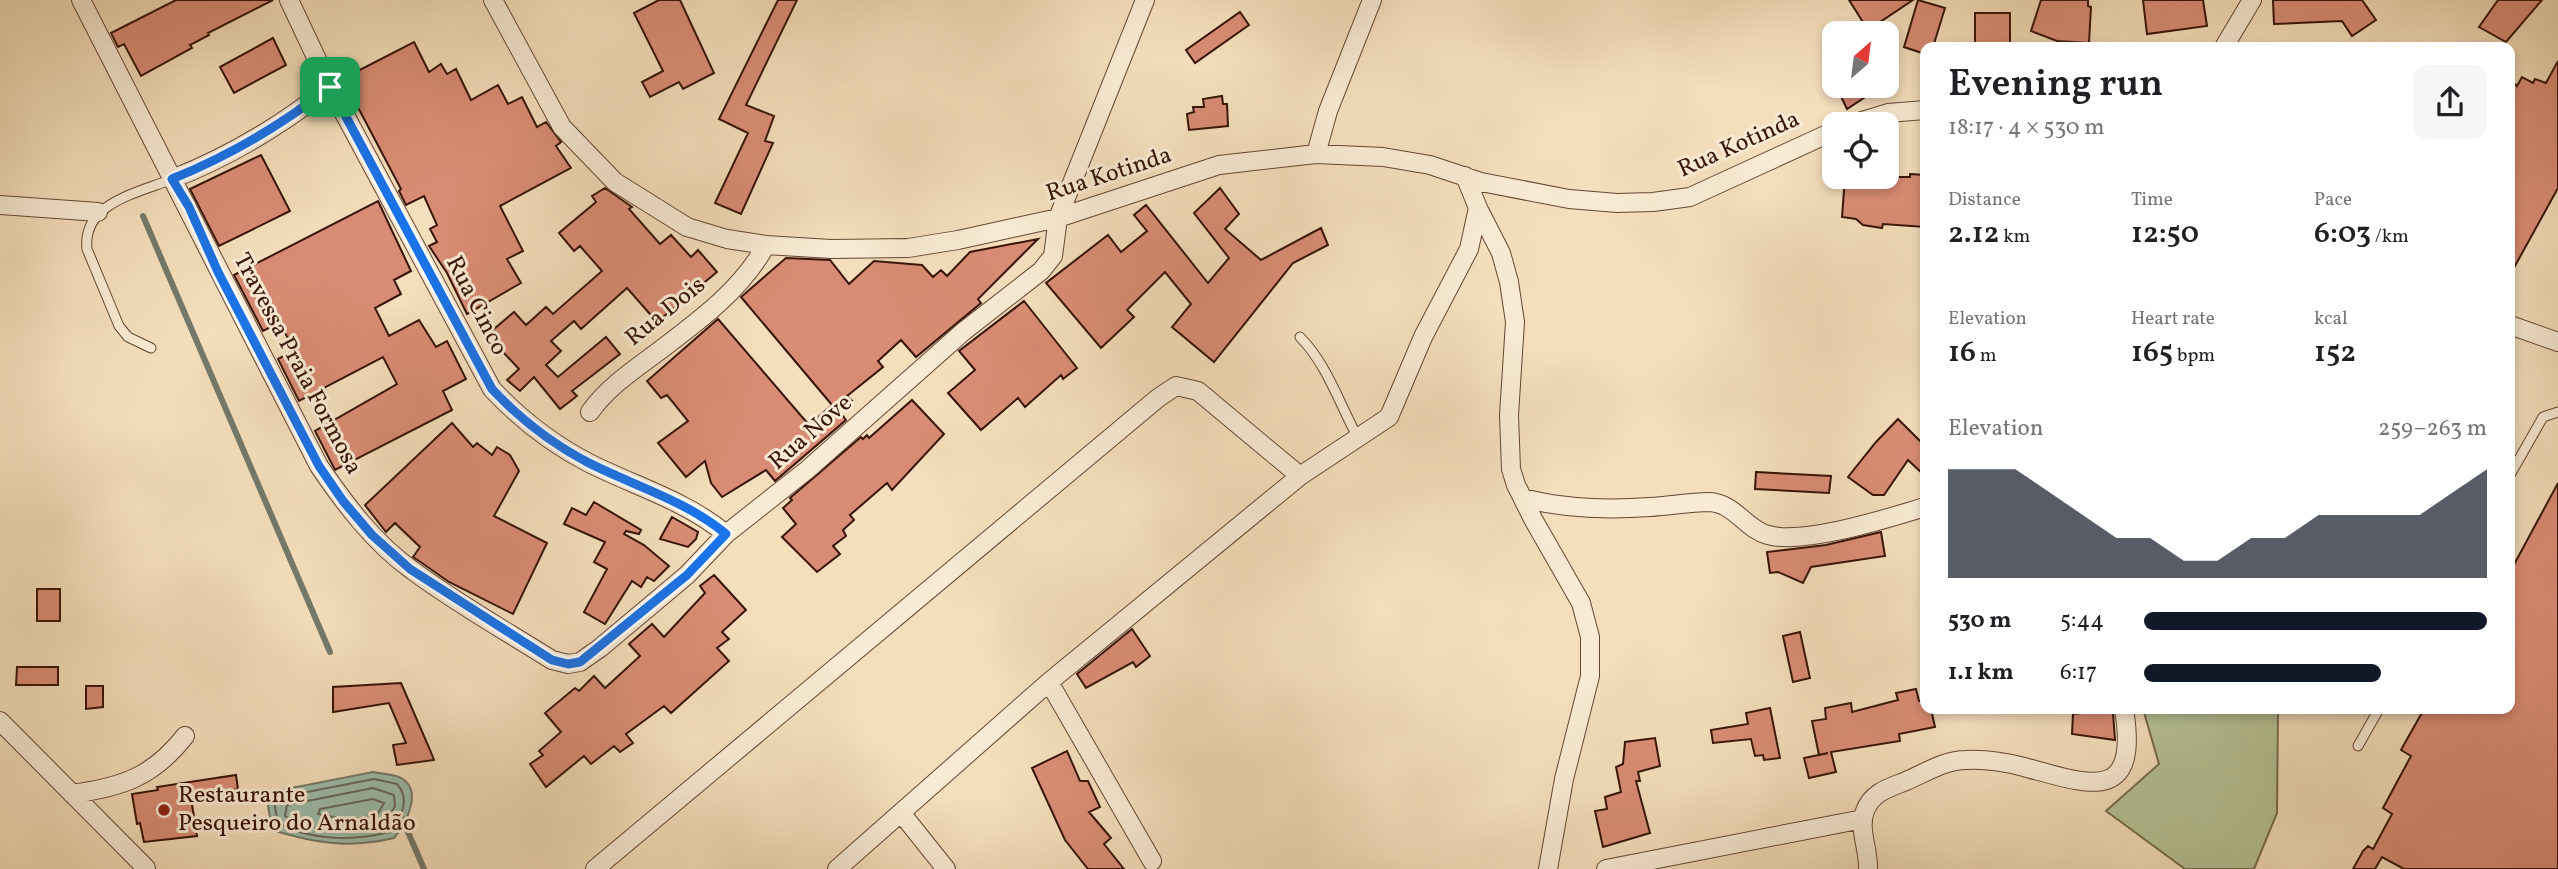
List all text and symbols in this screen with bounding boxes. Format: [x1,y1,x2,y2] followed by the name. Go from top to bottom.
[1822,21,1899,98] north arrow
[1822,21,1899,189] map controls
[300,57,360,117] pin
[1948,59,2163,112] text: Evening run
[2413,65,2487,139] button: share
[311,68,349,106] icon: arrive
[1673,103,1805,187] street label: Rua Kotinda
[1822,112,1899,189] button: locate
[1948,112,2105,144] text: 18:17 · 4 × 530 m
[1042,139,1176,211] street label: Rua Kotinda
[1948,187,2021,213] text: Distance
[2131,187,2173,213] text: Time
[2314,187,2352,213] text: Pace
[1948,213,1999,255] text: 2.12
[2131,213,2199,255] text: 12:50
[2314,213,2371,255] text: 6:03
[1999,224,2030,250] text: km
[2371,224,2409,250] text: /km
[224,247,370,481] street label: Travessa Praia Formosa
[436,250,516,362] street label: Rua Cinco
[619,269,713,355] street label: Rua Dois
[1948,306,2027,332] text: Elevation
[2131,306,2215,332] text: Heart rate
[2314,306,2348,332] text: kcal
[1948,332,1976,374] text: 16
[2131,332,2173,374] text: 165
[2314,332,2356,374] text: 152
[1976,343,1996,369] text: m
[2173,343,2215,369] text: bpm
[762,387,860,479] street label: Rua Nove
[1948,413,2044,445] text: Elevation
[2378,413,2487,445] text: 259–263 m
[1948,605,2011,637] text: 530 m
[2060,605,2104,637] text: 5:44
[1948,657,2014,689] text: 1.1 km
[2060,657,2097,689] text: 6:17
[178,779,416,841] place label: Restaurante Pesqueiro do Arnaldão
[156,802,172,818] marker: Restaurante Pesqueiro do Arnaldão

